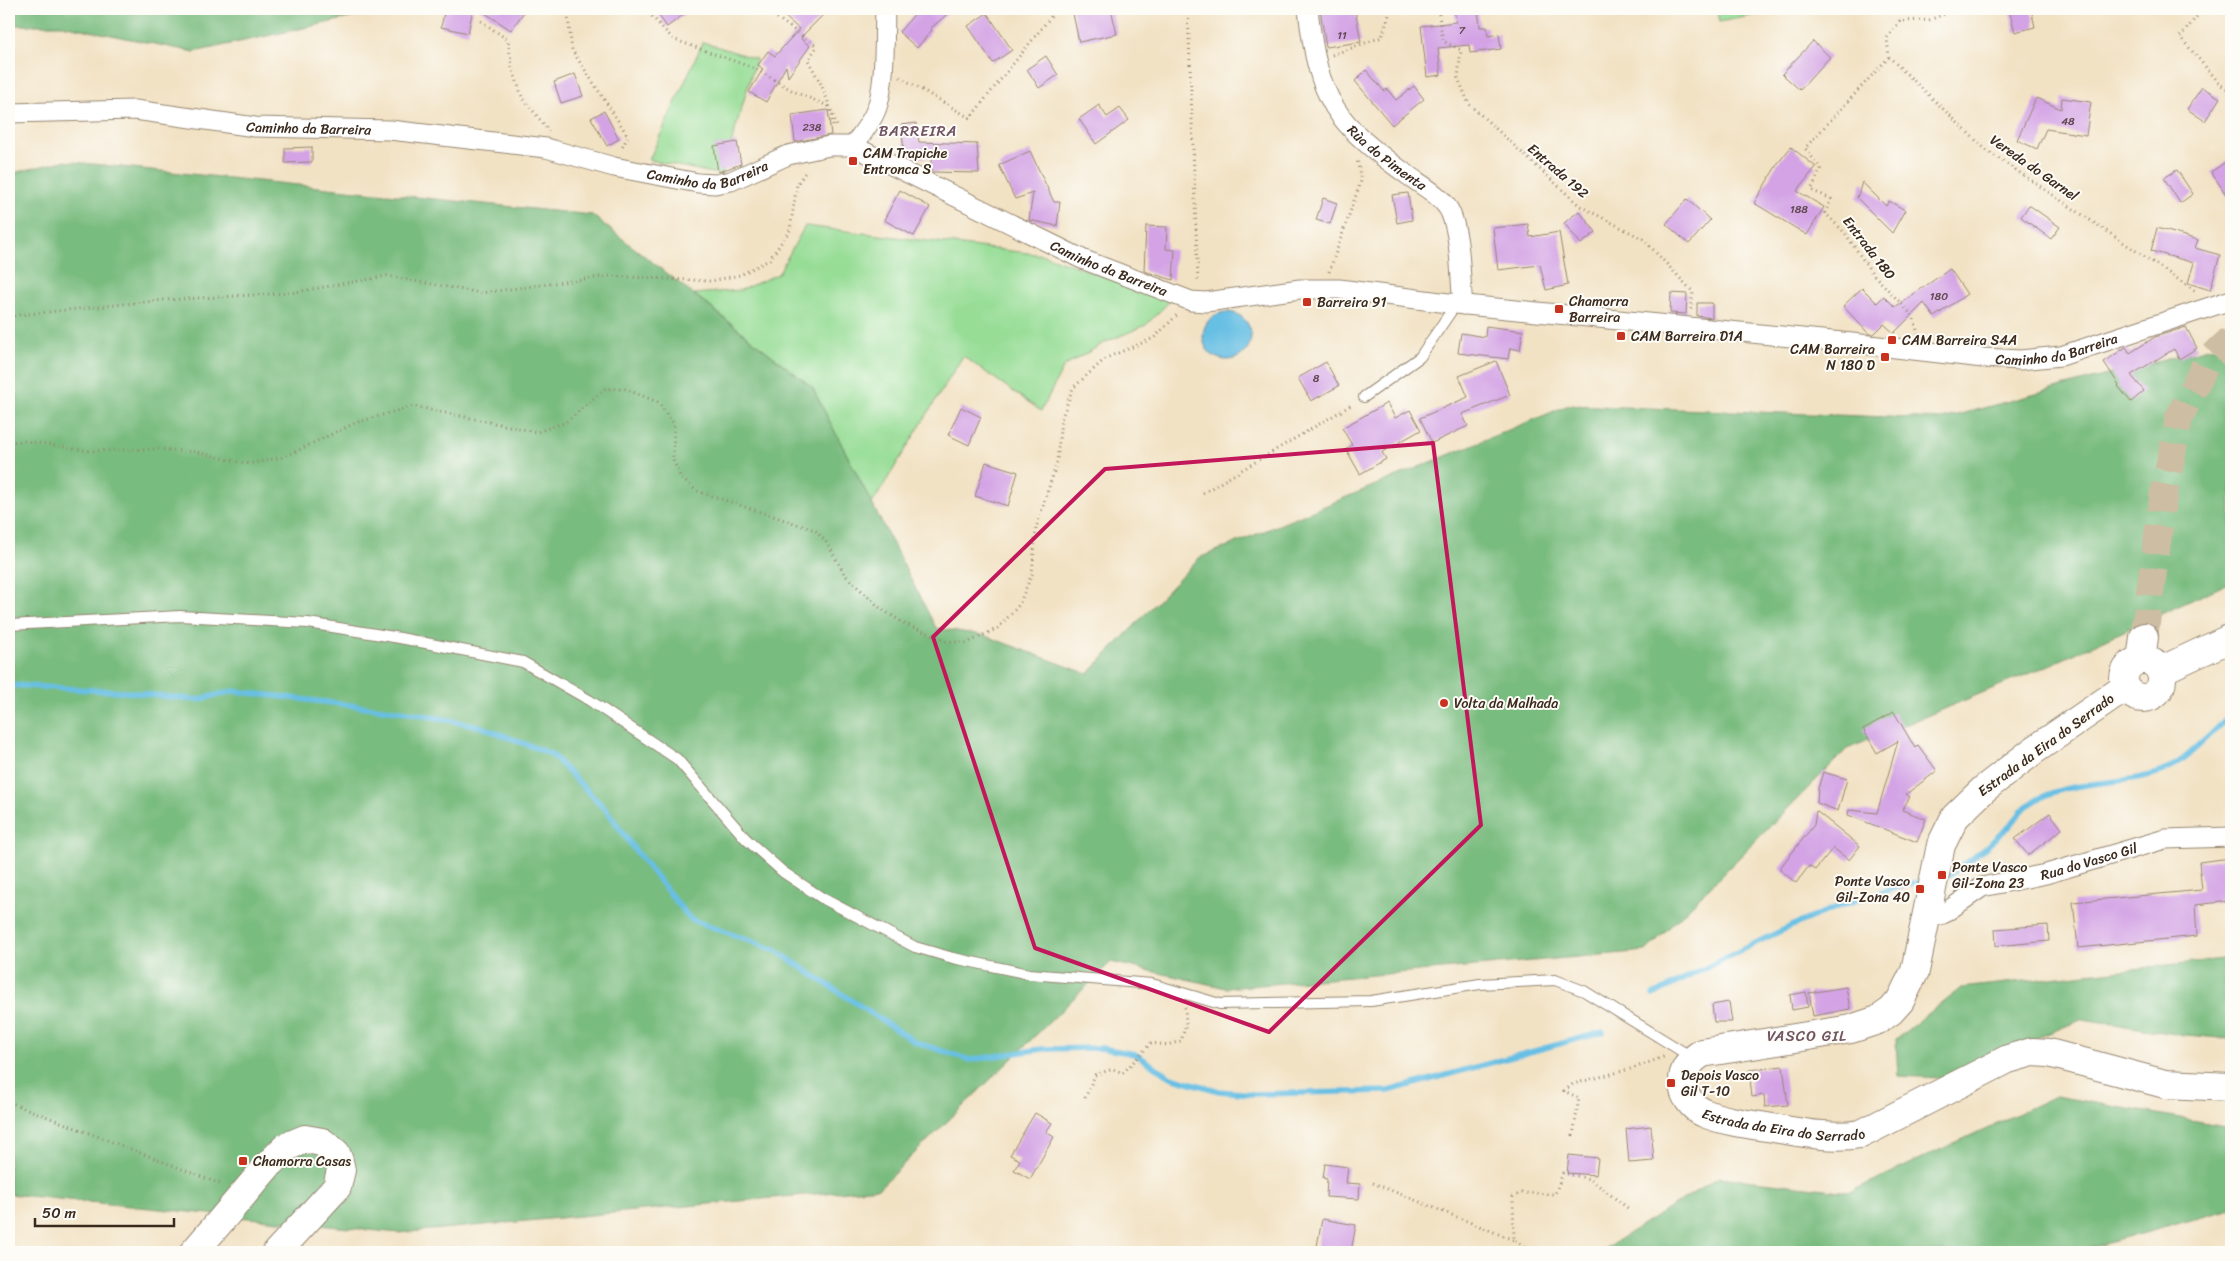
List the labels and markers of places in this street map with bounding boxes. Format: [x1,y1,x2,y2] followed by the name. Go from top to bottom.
[863,141,948,182] place label: CAM Trapiche Entronca S
[847,155,859,167] marker: CAM Trapiche Entronca S
[1569,289,1628,330] place label: Chamorra Barreira
[1317,290,1386,315] place label: Barreira 91
[1301,296,1313,308] marker: Barreira 91
[1553,303,1565,315] marker: Chamorra Barreira
[1631,324,1743,349] place label: CAM Barreira D1A
[1902,328,2017,353] place label: CAM Barreira S4A
[1615,330,1627,342] marker: CAM Barreira D1A
[1886,334,1898,346] marker: CAM Barreira S4A
[1790,337,1876,378] place label: CAM Barreira N 180 D
[1879,351,1891,363] marker: CAM Barreira N 180 D
[1454,691,1558,716] place label: Volta da Malhada
[1438,697,1450,709] marker: Volta da Malhada
[1952,855,2027,896] place label: Ponte Vasco Gil-Zona 23
[1835,869,1910,910] place label: Ponte Vasco Gil-Zona 40
[1936,869,1948,881] marker: Ponte Vasco Gil-Zona 23
[1914,883,1926,895] marker: Ponte Vasco Gil-Zona 40
[1681,1063,1759,1104] place label: Depois Vasco Gil T-10
[1665,1077,1677,1089] marker: Depois Vasco Gil T-10
[253,1149,351,1174] place label: Chamorra Casas
[237,1155,249,1167] marker: Chamorra Casas

